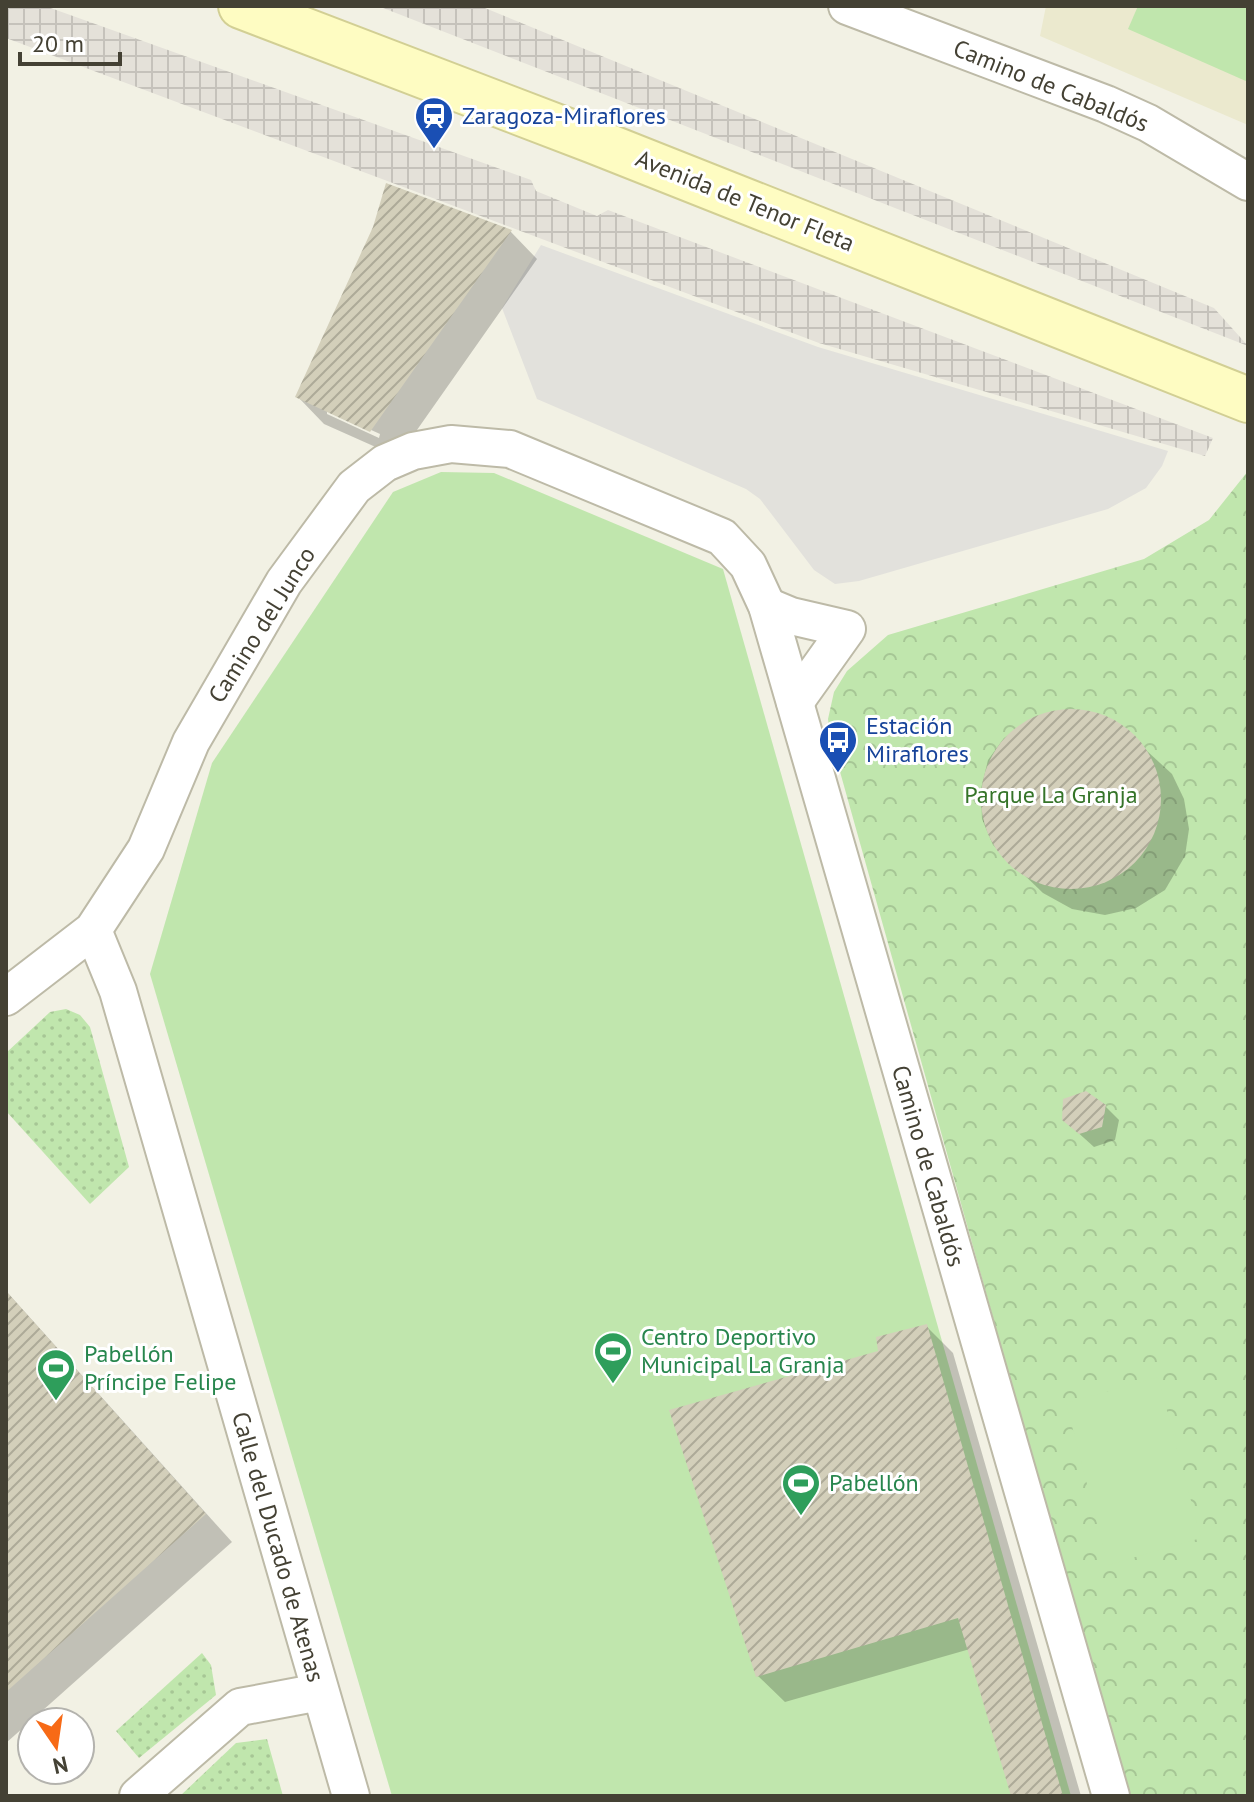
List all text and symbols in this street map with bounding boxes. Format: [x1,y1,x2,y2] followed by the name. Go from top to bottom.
[20,16,120,66] scale bar
[32,28,84,59] text: 20 m
[949,32,1153,139] street label: Camino de Cabaldós
[413,95,455,150] station icon: Zaragoza-Miraflores
[462,100,666,131] place label: Zaragoza-Miraflores
[631,143,859,259] street label: Avenida de Tenor Fleta
[201,541,322,709] street label: Camino del Junco
[866,710,969,769] place label: Estación Miraflores
[817,719,859,774] bus stop icon: Estación Miraflores
[964,779,1138,810] park label: Parque La Granja
[885,1062,972,1270] street label: Camino de Cabaldós
[641,1321,844,1380] place label: Centro Deportivo Municipal La Granja
[592,1330,634,1385] sports icon: Centro Deportivo Municipal La Granja
[84,1338,236,1397] place label: Pabellón Príncipe Felipe
[35,1347,77,1402] sports icon: Pabellón Príncipe Felipe
[225,1408,332,1685] street label: Calle del Ducado de Atenas
[780,1462,822,1517] sports icon: Pabellón
[829,1467,919,1498] place label: Pabellón
[16,1706,96,1786] north arrow
[50,1750,71,1781] text: N

